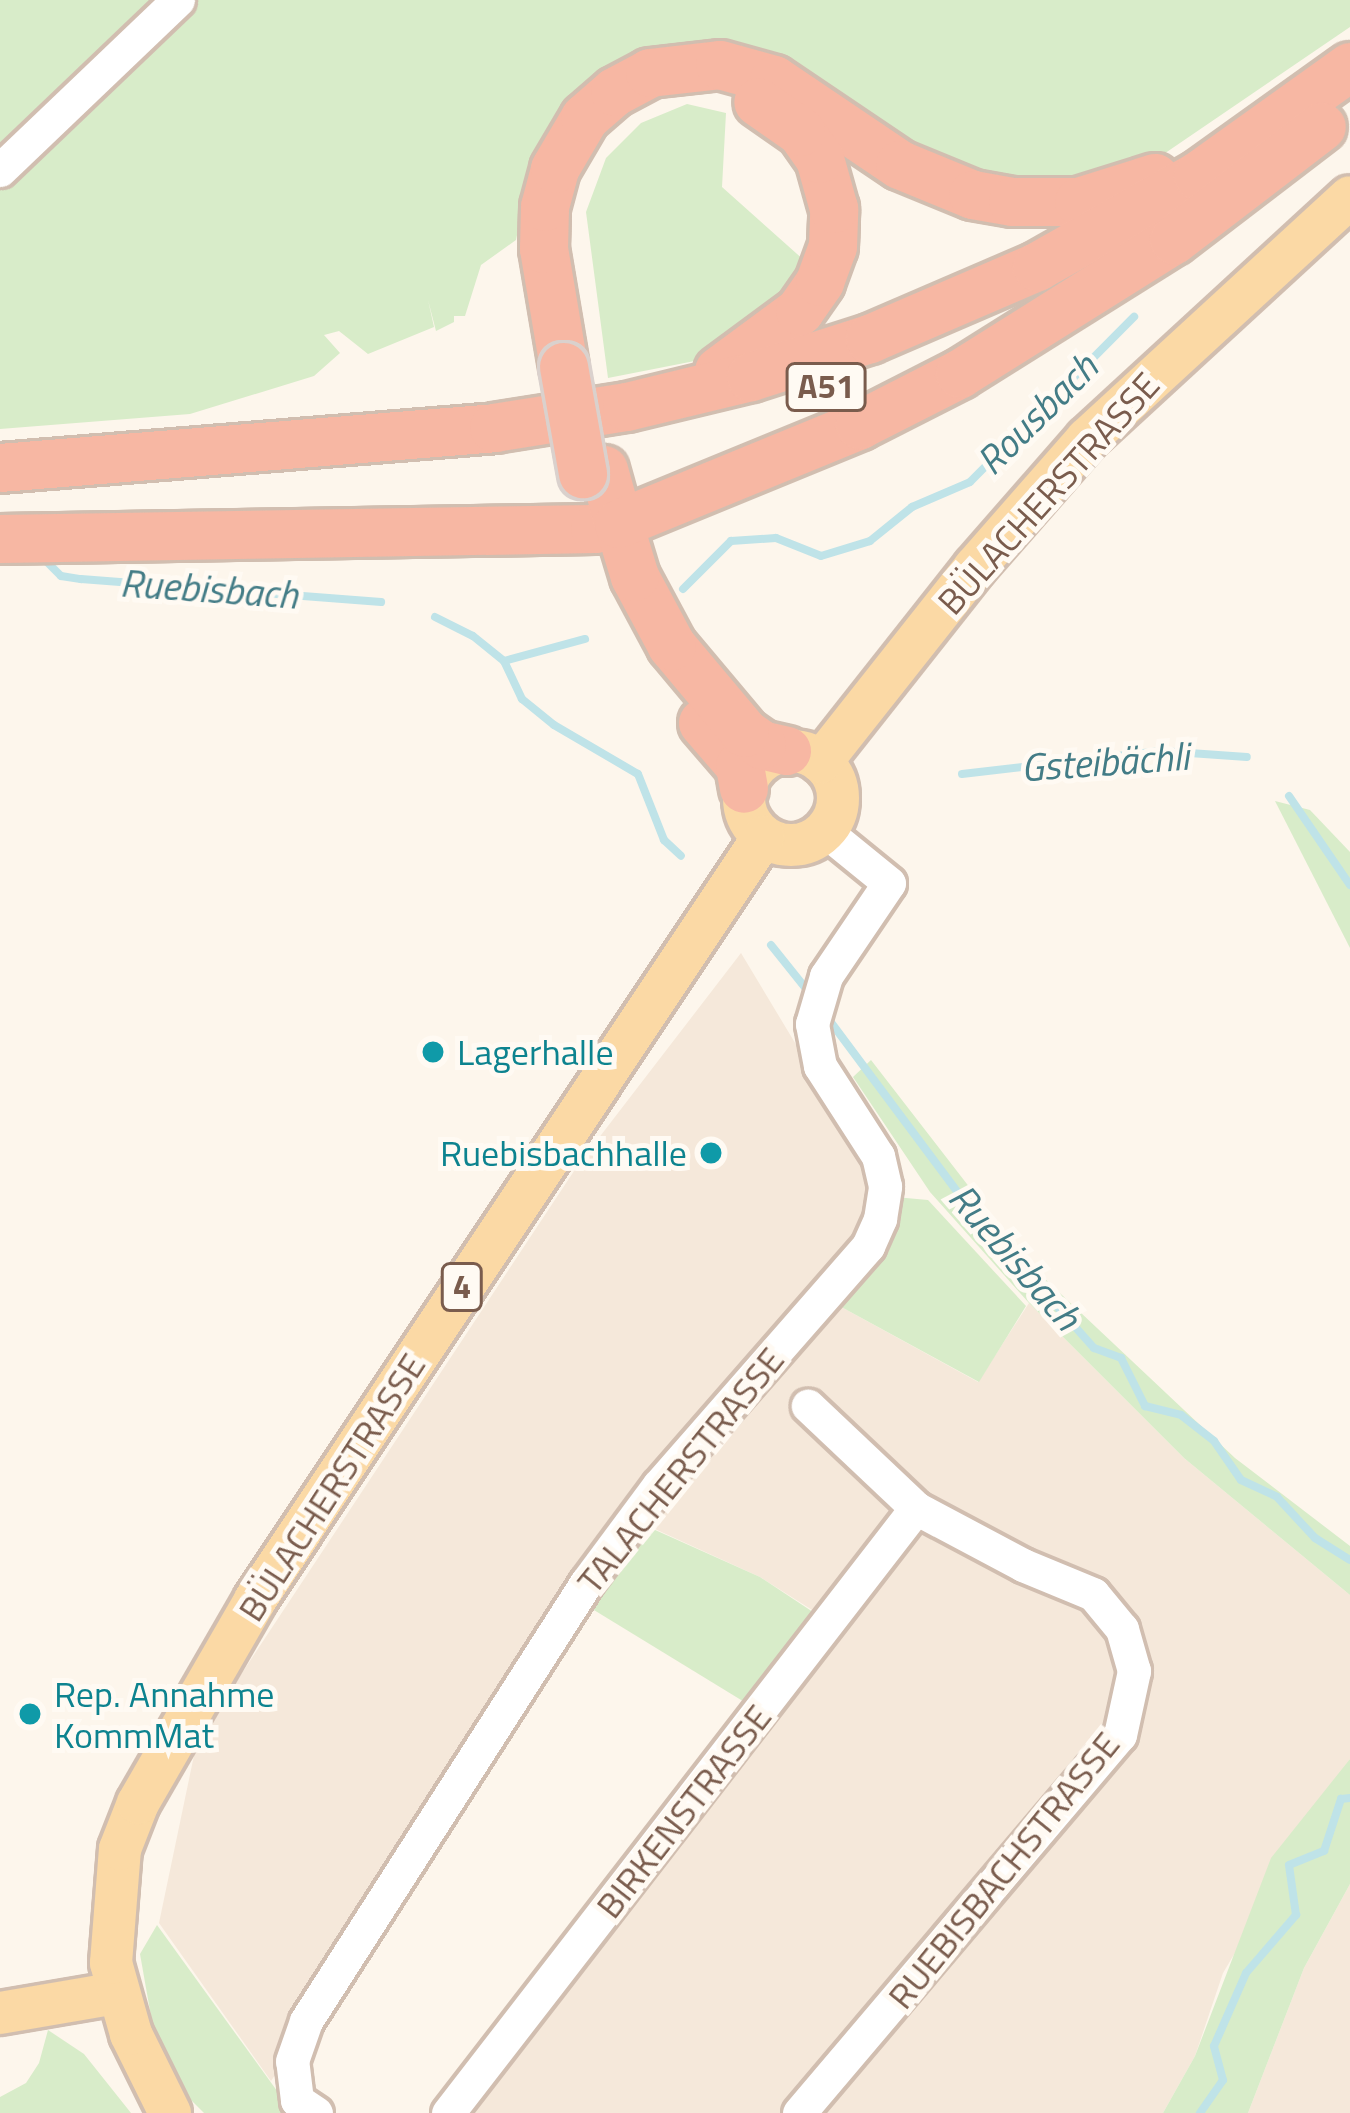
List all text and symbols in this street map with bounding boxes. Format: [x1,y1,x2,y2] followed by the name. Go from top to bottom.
[967,344,1107,484] water label: Rousbach
[784,360,868,414] road number: A51
[928,363,1168,623] street label: BÜLACHERSTRASSE
[119,559,299,619] water label: Ruebisbach
[1020,733,1190,791] water label: Gsteibächli
[457,1030,614,1074] place label: Lagerhalle
[420,1039,446,1065] marker: Lagerhalle
[440,1131,687,1175] place label: Ruebisbachhalle
[698,1140,724,1166] marker: Ruebisbachhalle
[939,1175,1091,1339] water label: Ruebisbach
[438,1260,486,1314] road number: 4
[568,1338,792,1602] street label: TALACHERSTRASSE
[228,1345,434,1629] street label: BÜLACHERSTRASSE
[54,1671,274,1756] place label: Rep. Annahme KommMat
[586,1696,780,1926] street label: BIRKENSTRASSE
[17,1701,43,1727] marker: Rep. Annahme KommMat
[878,1723,1128,2017] street label: RUEBISBACHSTRASSE

